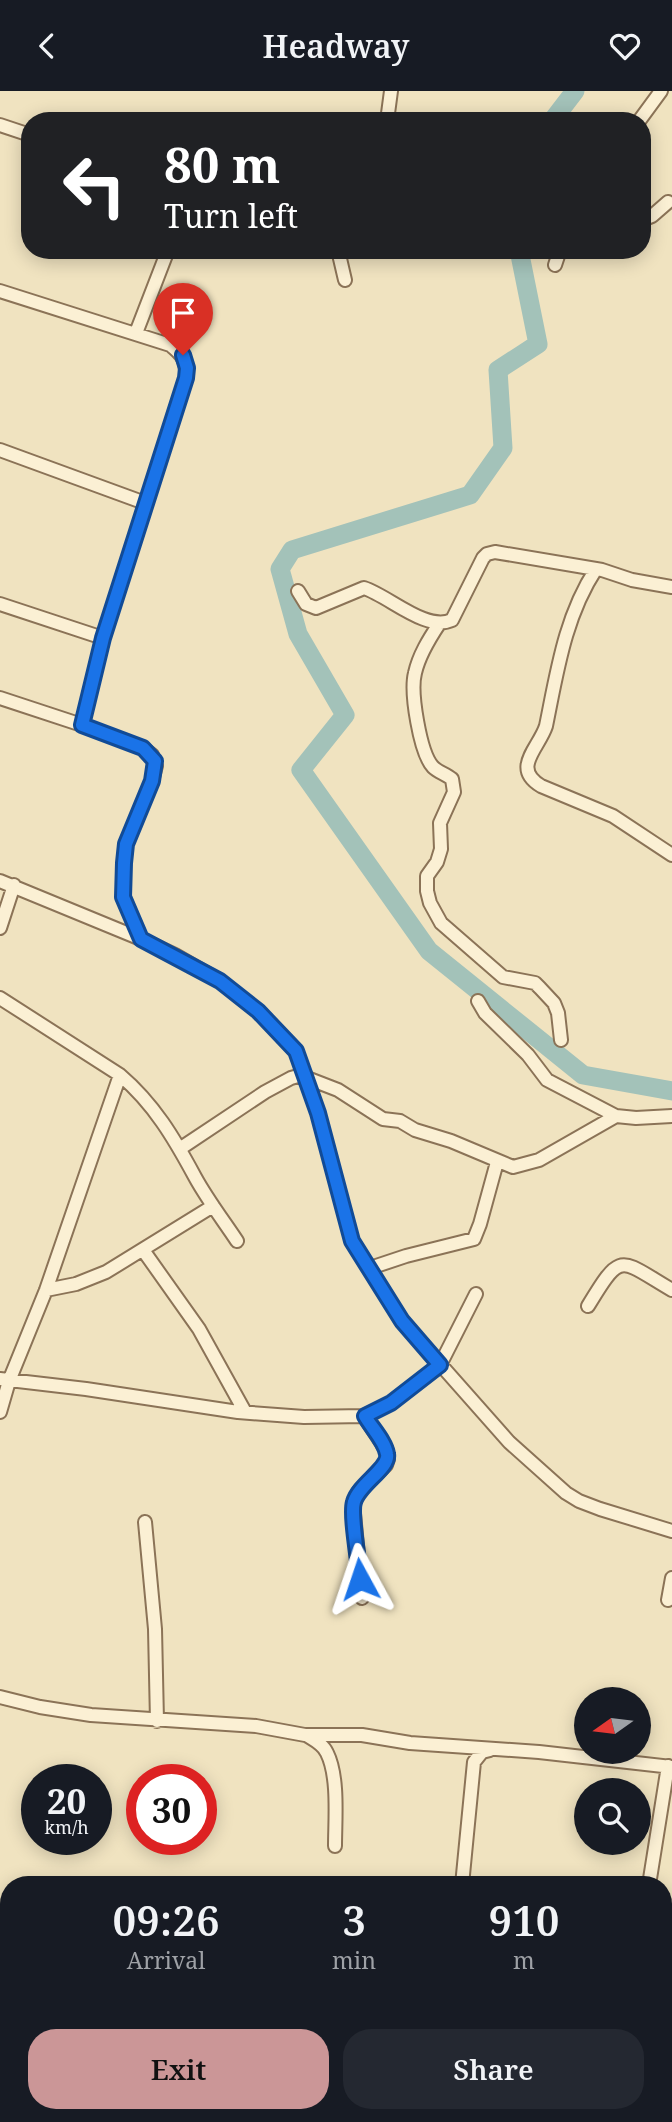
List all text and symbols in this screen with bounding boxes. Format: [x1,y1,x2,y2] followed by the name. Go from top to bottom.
[263,24,409,67] text: Headway
[28,27,66,65] icon: back
[606,27,644,65] icon: heart
[164,131,280,197] text: 80 m
[49,140,140,231] icon: left
[164,194,298,237] text: Turn left
[153,283,213,355] pin
[164,294,202,332] icon: arrive
[323,1542,397,1616] position arrow
[574,1687,651,1764] north arrow
[574,1687,651,1855] map controls
[126,1764,217,1855] speed limit sign: 30
[47,1777,86,1824] text: 20
[574,1778,651,1855] button: search
[44,1815,89,1839] text: km/h
[113,1891,220,1948] text: 09:26
[342,1891,366,1948] text: 3
[489,1891,559,1948] text: 910
[127,1944,205,1976] text: Arrival
[332,1944,376,1976] text: min
[513,1944,535,1976] text: m
[28,2029,329,2109] button: Exit
[343,2029,644,2109] button: Share

